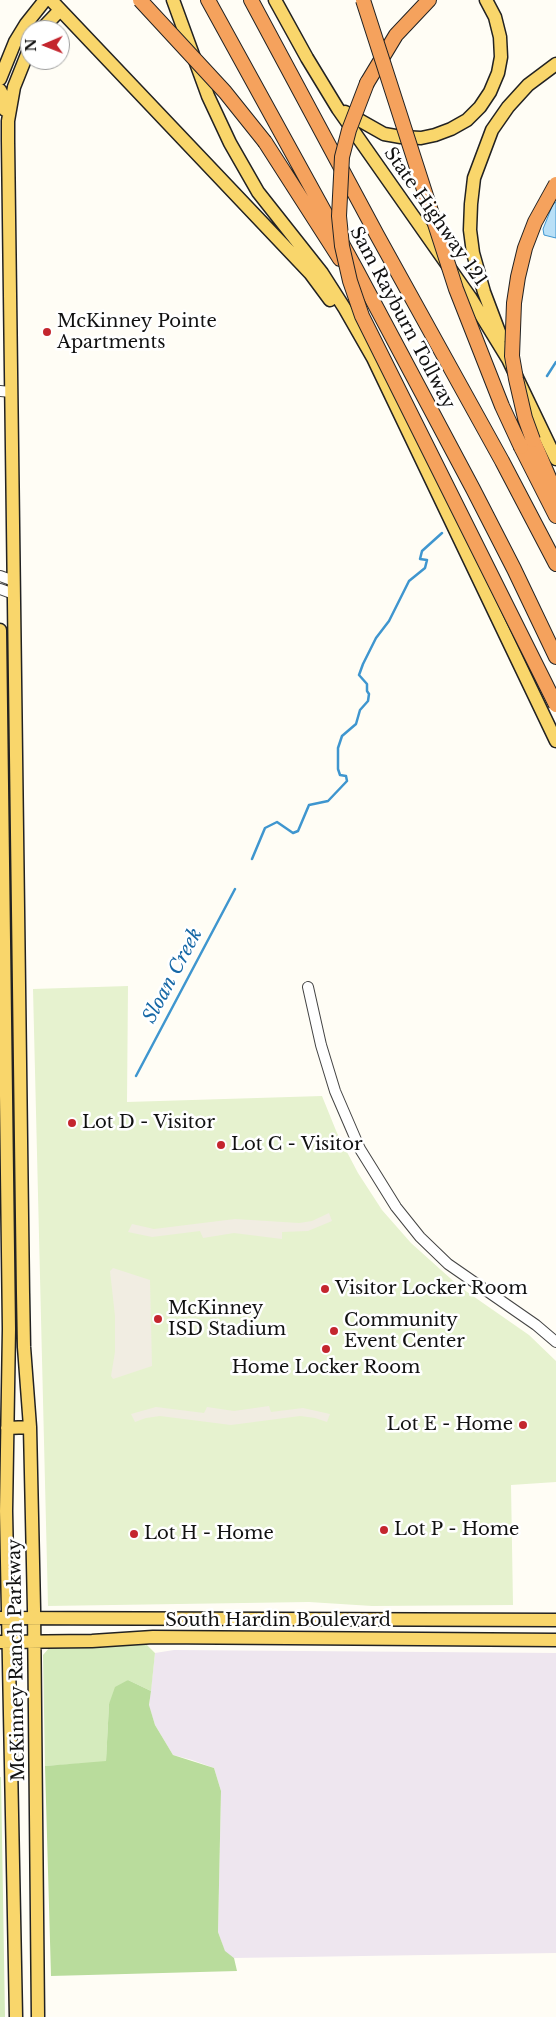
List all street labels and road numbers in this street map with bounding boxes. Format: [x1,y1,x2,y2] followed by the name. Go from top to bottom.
[379,143,491,291] street label: State Highway 121
[345,223,459,413] street label: Sam Rayburn Tollway
[4,1539,30,1781] street label: McKinney Ranch Parkway
[165,1610,391,1632] street label: South Hardin Boulevard

